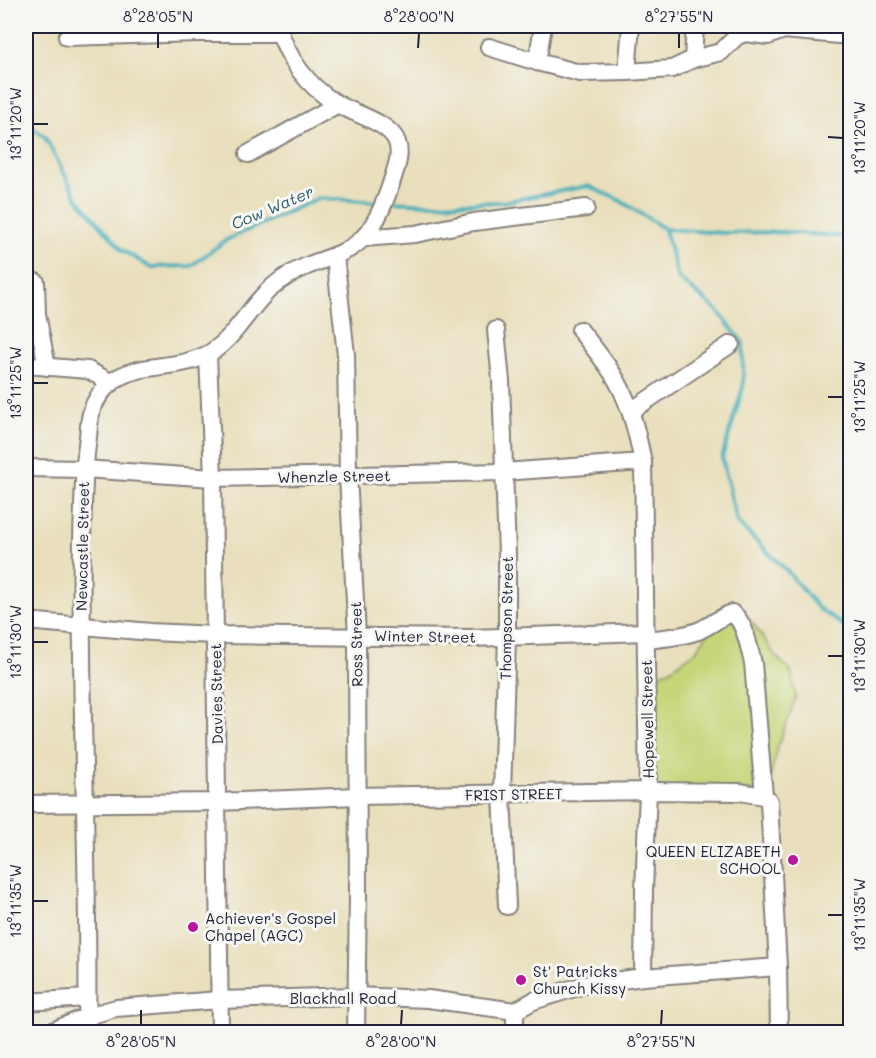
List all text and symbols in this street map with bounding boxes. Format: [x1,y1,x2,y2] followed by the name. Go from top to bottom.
[123,6,193,26] text: 8°28'05"N
[384,6,454,26] text: 8°28'00"N
[645,6,713,26] text: 8°27'55"N
[5,87,25,161] text: 13°11'20"W
[849,101,869,175] text: 13°11'20"W
[228,180,316,234] water label: Cow Water
[5,346,25,420] text: 13°11'25"W
[849,360,869,434] text: 13°11'25"W
[277,465,391,487] street label: Whenzle Street
[71,481,93,611] street label: Newcastle Street
[495,556,517,680] street label: Thompson Street
[345,601,367,687] street label: Ross Street
[5,605,25,679] text: 13°11'30"W
[849,619,869,693] text: 13°11'30"W
[374,625,476,647] street label: Winter Street
[205,643,227,745] street label: Davies Street
[636,659,658,779] street label: Hopewell Street
[465,783,563,805] street label: FRIST STREET
[646,841,781,878] place label: QUEEN ELIZABETH SCHOOL
[786,853,800,867] marker: QUEEN ELIZABETH SCHOOL
[5,864,25,938] text: 13°11'35"W
[849,878,869,952] text: 13°11'35"W
[205,908,336,945] place label: Achiever's Gospel Chapel (AGC)
[186,920,200,934] marker: Achiever's Gospel Chapel (AGC)
[533,961,626,998] place label: St' Patricks Church Kissy
[514,973,528,987] marker: St' Patricks Church Kissy
[290,988,396,1008] street label: Blackhall Road
[106,1031,176,1051] text: 8°28'05"N
[366,1031,436,1051] text: 8°28'00"N
[627,1031,695,1051] text: 8°27'55"N

